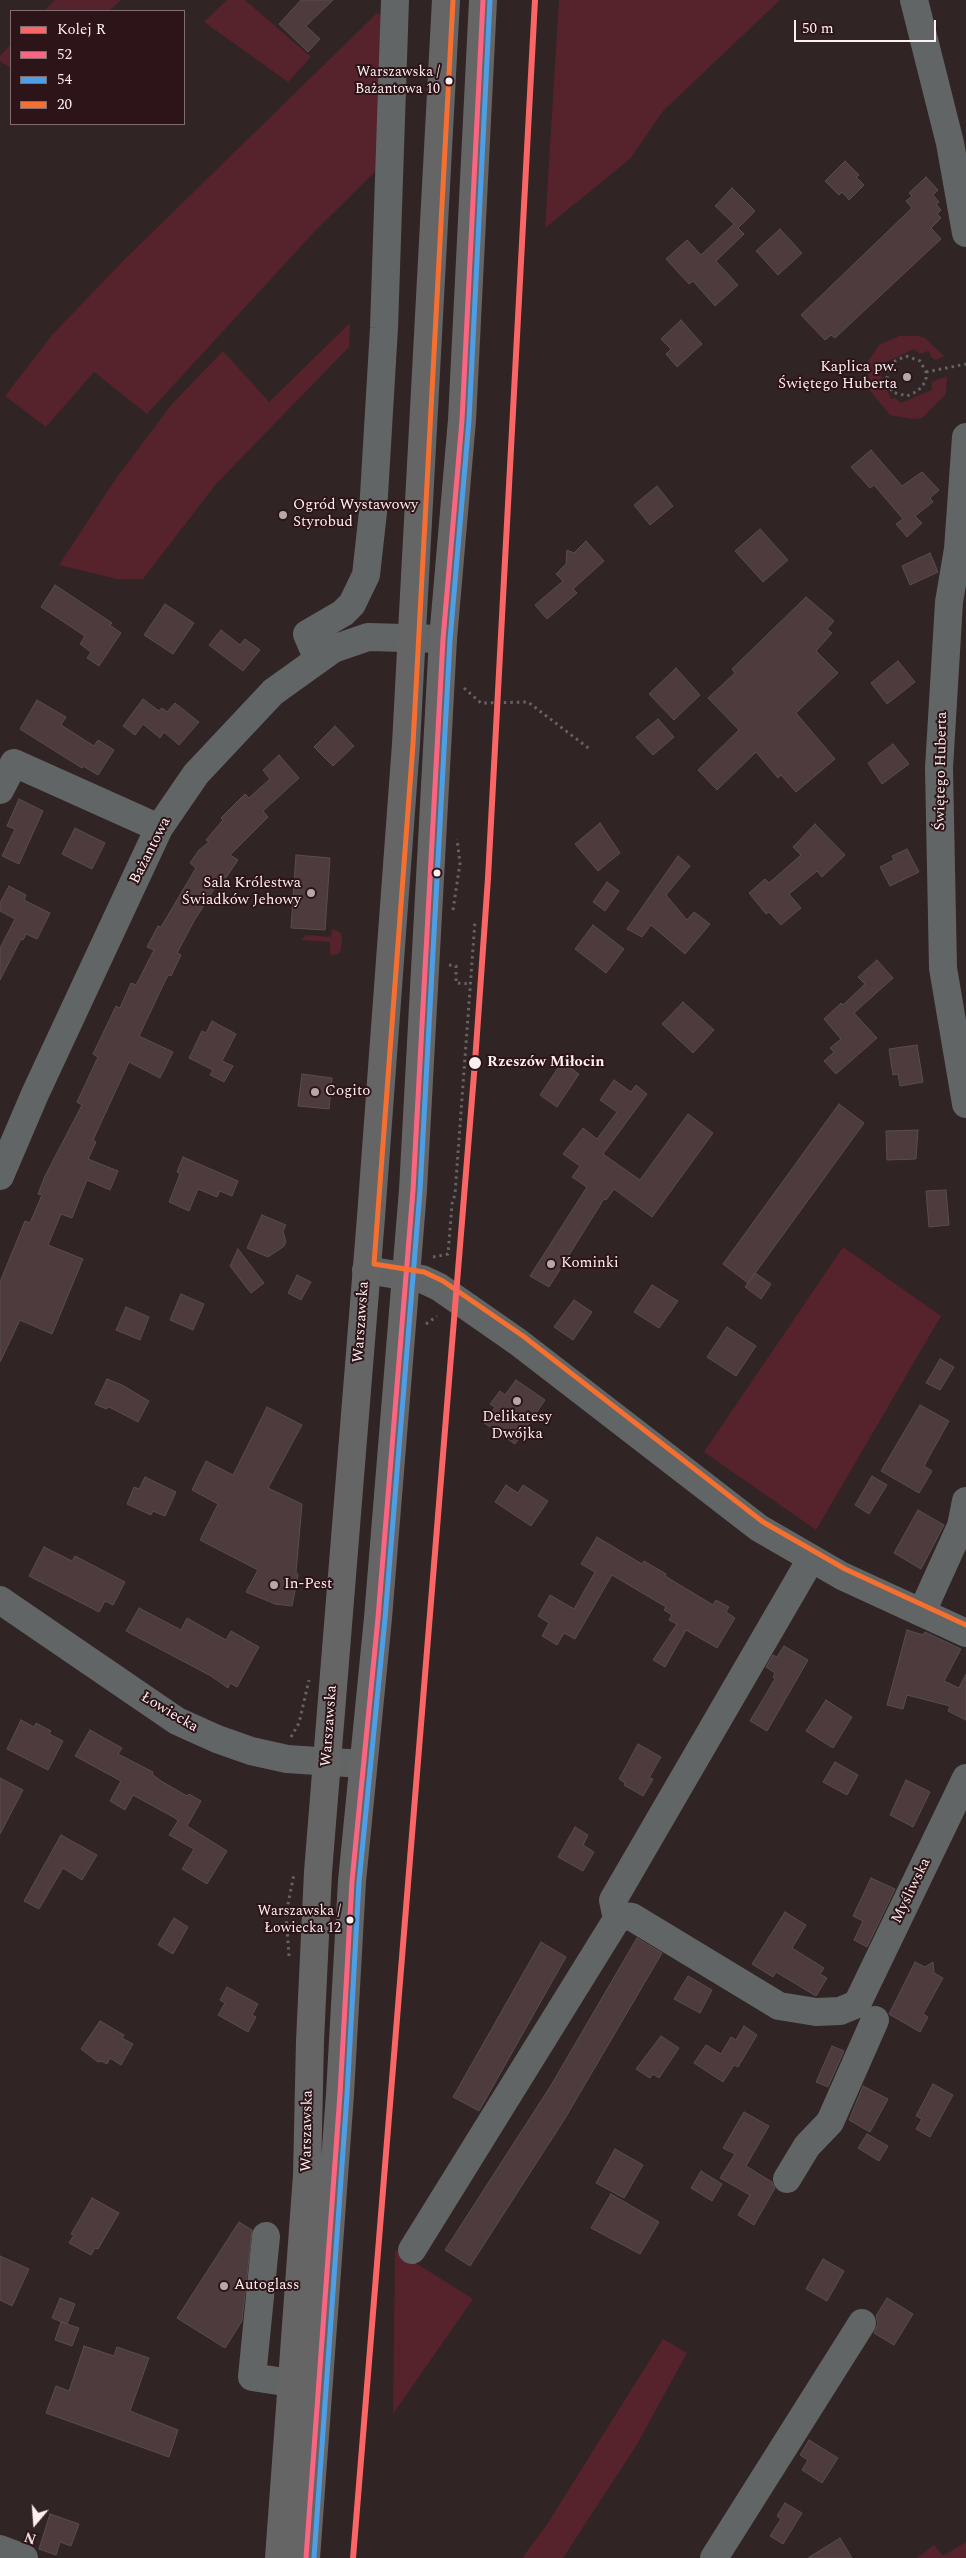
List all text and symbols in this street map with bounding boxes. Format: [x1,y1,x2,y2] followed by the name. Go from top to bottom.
[10,10,185,125] legend
[796,10,938,42] scale bar
[802,17,834,40] text: 50 m
[57,18,106,41] text: Kolej R
[57,43,72,66] text: 52
[355,65,440,98] place label: Warszawska / Bażantowa 10
[57,68,72,91] text: 54
[444,76,454,86] marker: Warszawska / Bażantowa 10
[57,93,72,116] text: 20
[778,359,897,394] place label: Kaplica pw. Świętego Huberta
[901,371,913,383] marker: Kaplica pw. Świętego Huberta
[293,497,418,532] place label: Ogród Wystawowy Styrobud
[277,509,289,521] marker: Ogród Wystawowy Styrobud
[932,711,952,831] street label: Świętego Huberta
[127,815,175,887] street label: Bażantowa
[432,868,442,878] unlabelled marker
[182,875,301,910] place label: Sala Królestwa Świadków Jehowy
[305,887,317,899] marker: Sala Królestwa Świadków Jehowy
[487,1054,604,1072] place label: Rzeszów Miłocin
[467,1055,483,1071] marker: Rzeszów Miłocin
[325,1083,370,1101] place label: Cogito
[309,1086,321,1098] marker: Cogito
[561,1255,619,1273] place label: Kominki
[545,1258,557,1270] marker: Kominki
[350,1281,374,1363] street label: Warszawska
[511,1395,523,1407] marker: Delikatesy Dwójka
[482,1409,552,1444] place label: Delikatesy Dwójka
[284,1576,332,1594] place label: In-Pest
[268,1579,280,1591] marker: In-Pest
[318,1685,342,1767] street label: Warszawska
[137,1689,201,1737] street label: Łowiecka
[888,1855,936,1927] street label: Myśliwska
[258,1904,341,1936] place label: Warszawska / Łowiecka 12
[345,1915,355,1925] marker: Warszawska / Łowiecka 12
[298,2090,318,2172] street label: Warszawska
[234,2277,299,2295] place label: Autoglass
[218,2280,230,2292] marker: Autoglass
[10,2498,60,2548] north arrow
[22,2526,39,2549] text: N

